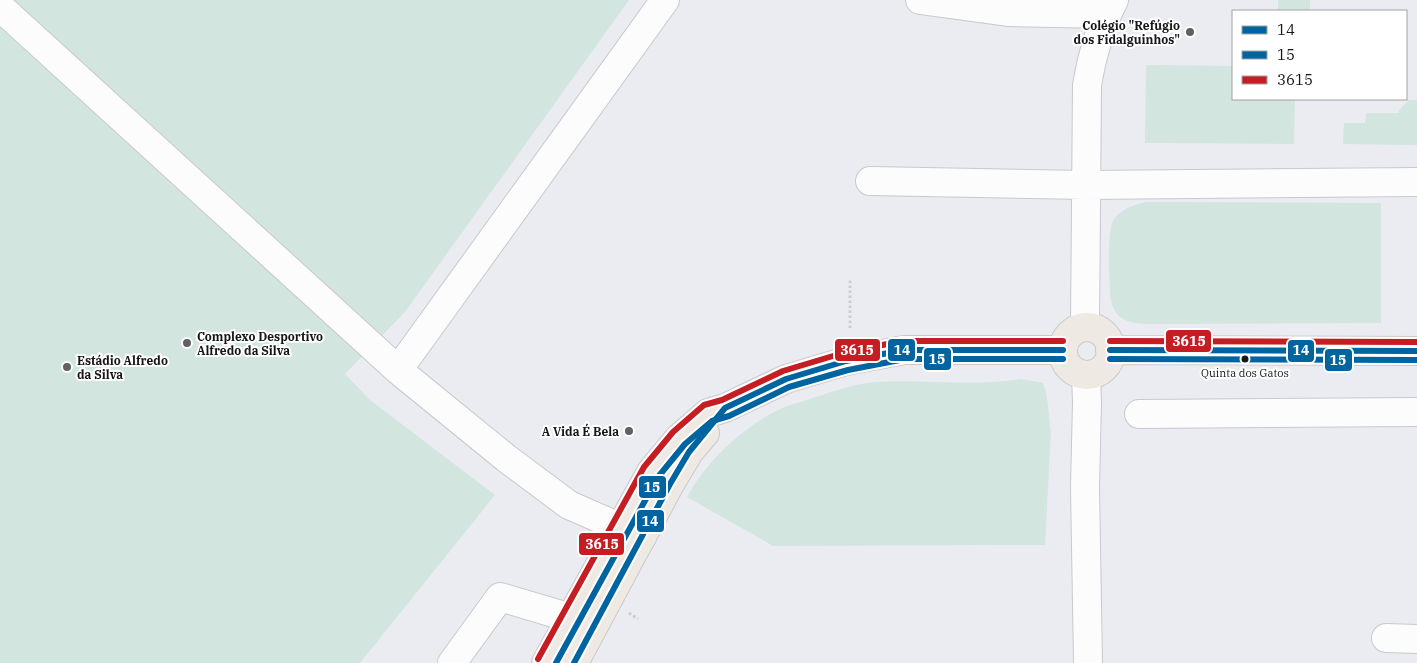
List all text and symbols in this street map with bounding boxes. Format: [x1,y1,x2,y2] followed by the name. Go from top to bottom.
[1232,10,1407,100] legend
[1074,18,1180,47] place label: Colégio "Refúgio dos Fidalguinhos"
[1277,20,1295,39] text: 14
[1184,26,1196,38] marker: Colégio "Refúgio dos Fidalguinhos"
[1277,45,1295,64] text: 15
[1277,70,1313,89] text: 3615
[197,329,323,358] place label: Complexo Desportivo Alfredo da Silva
[1165,329,1212,353] line badge: 3615
[1172,332,1206,350] text: 3615
[181,337,193,349] marker: Complexo Desportivo Alfredo da Silva
[834,338,881,362] line badge: 3615
[887,338,916,362] line badge: 14
[1287,339,1315,363] line badge: 14
[840,341,874,359] text: 3615
[894,341,910,359] text: 14
[1293,341,1309,359] text: 14
[923,347,952,371] line badge: 15
[1324,348,1353,372] line badge: 15
[929,350,945,368] text: 15
[1330,351,1346,369] text: 15
[77,353,168,382] place label: Estádio Alfredo da Silva
[1240,354,1250,364] marker: Quinta dos Gatos
[61,361,73,373] marker: Estádio Alfredo da Silva
[1201,366,1289,380] place label: Quinta dos Gatos
[542,423,619,439] place label: A Vida É Bela
[623,425,635,437] marker: A Vida É Bela
[638,475,667,499] line badge: 15
[644,478,660,496] text: 15
[636,509,665,533] line badge: 14
[642,512,658,530] text: 14
[578,532,625,556] line badge: 3615
[585,535,619,553] text: 3615

